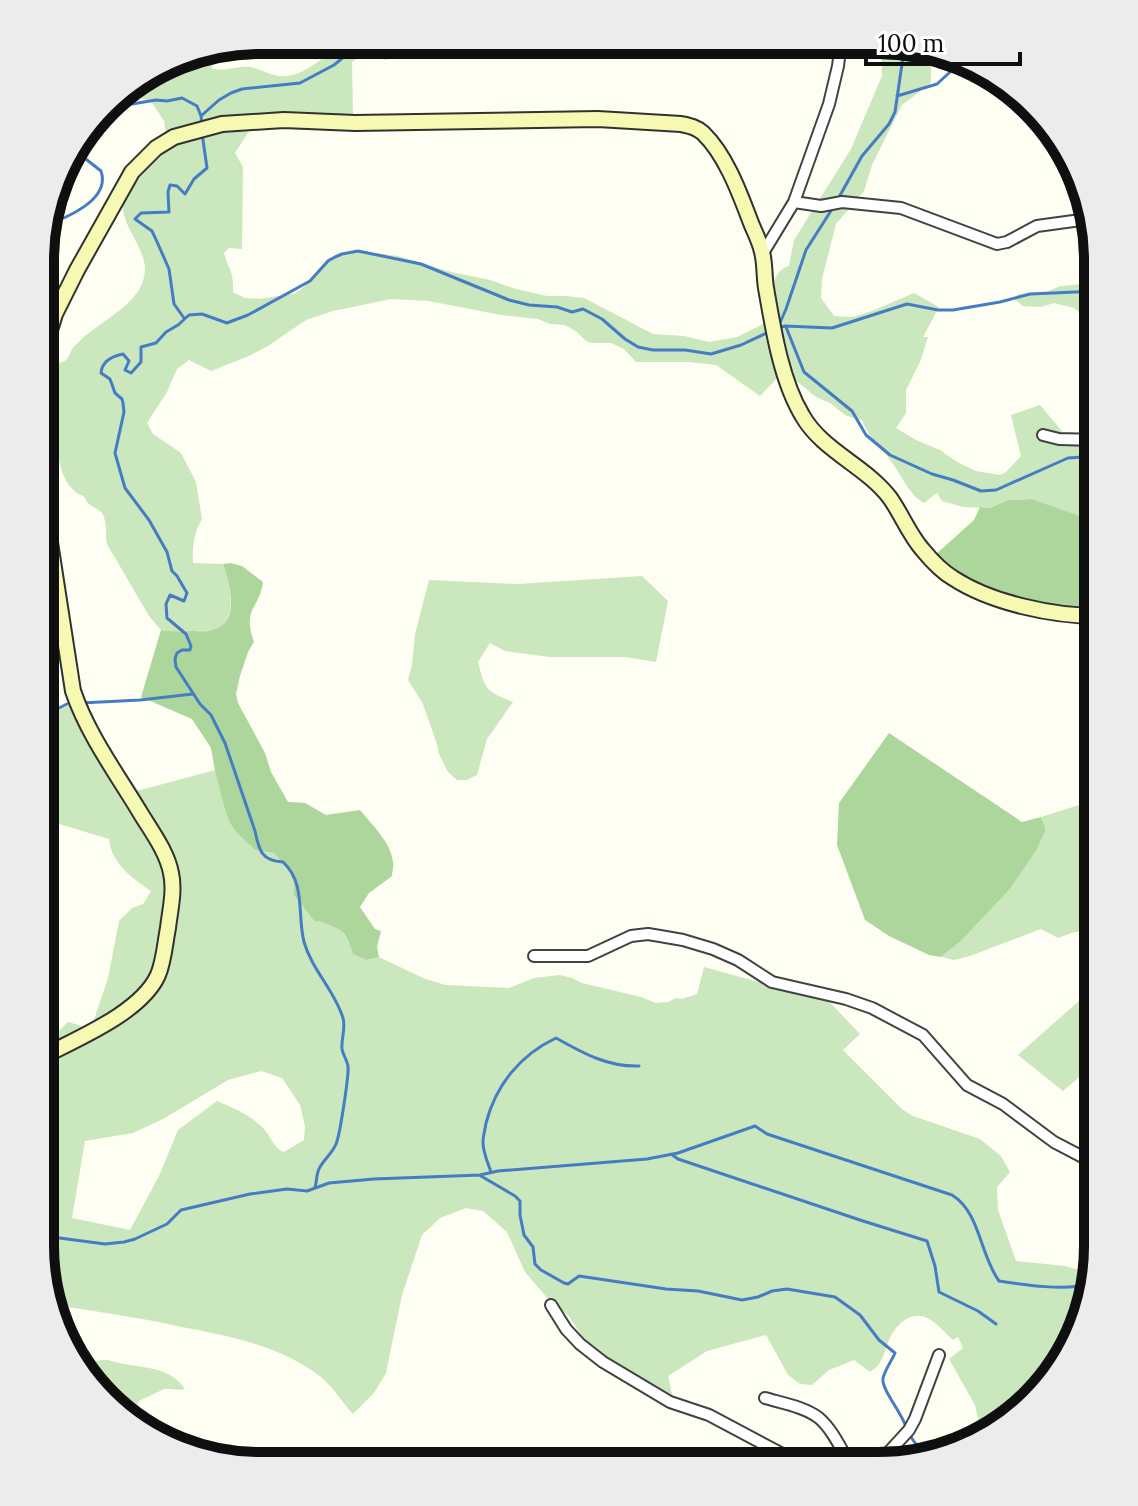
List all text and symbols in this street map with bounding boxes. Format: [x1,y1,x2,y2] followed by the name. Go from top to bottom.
[866,16,1020,66] scale bar
[878,28,944,59] text: 100 m

